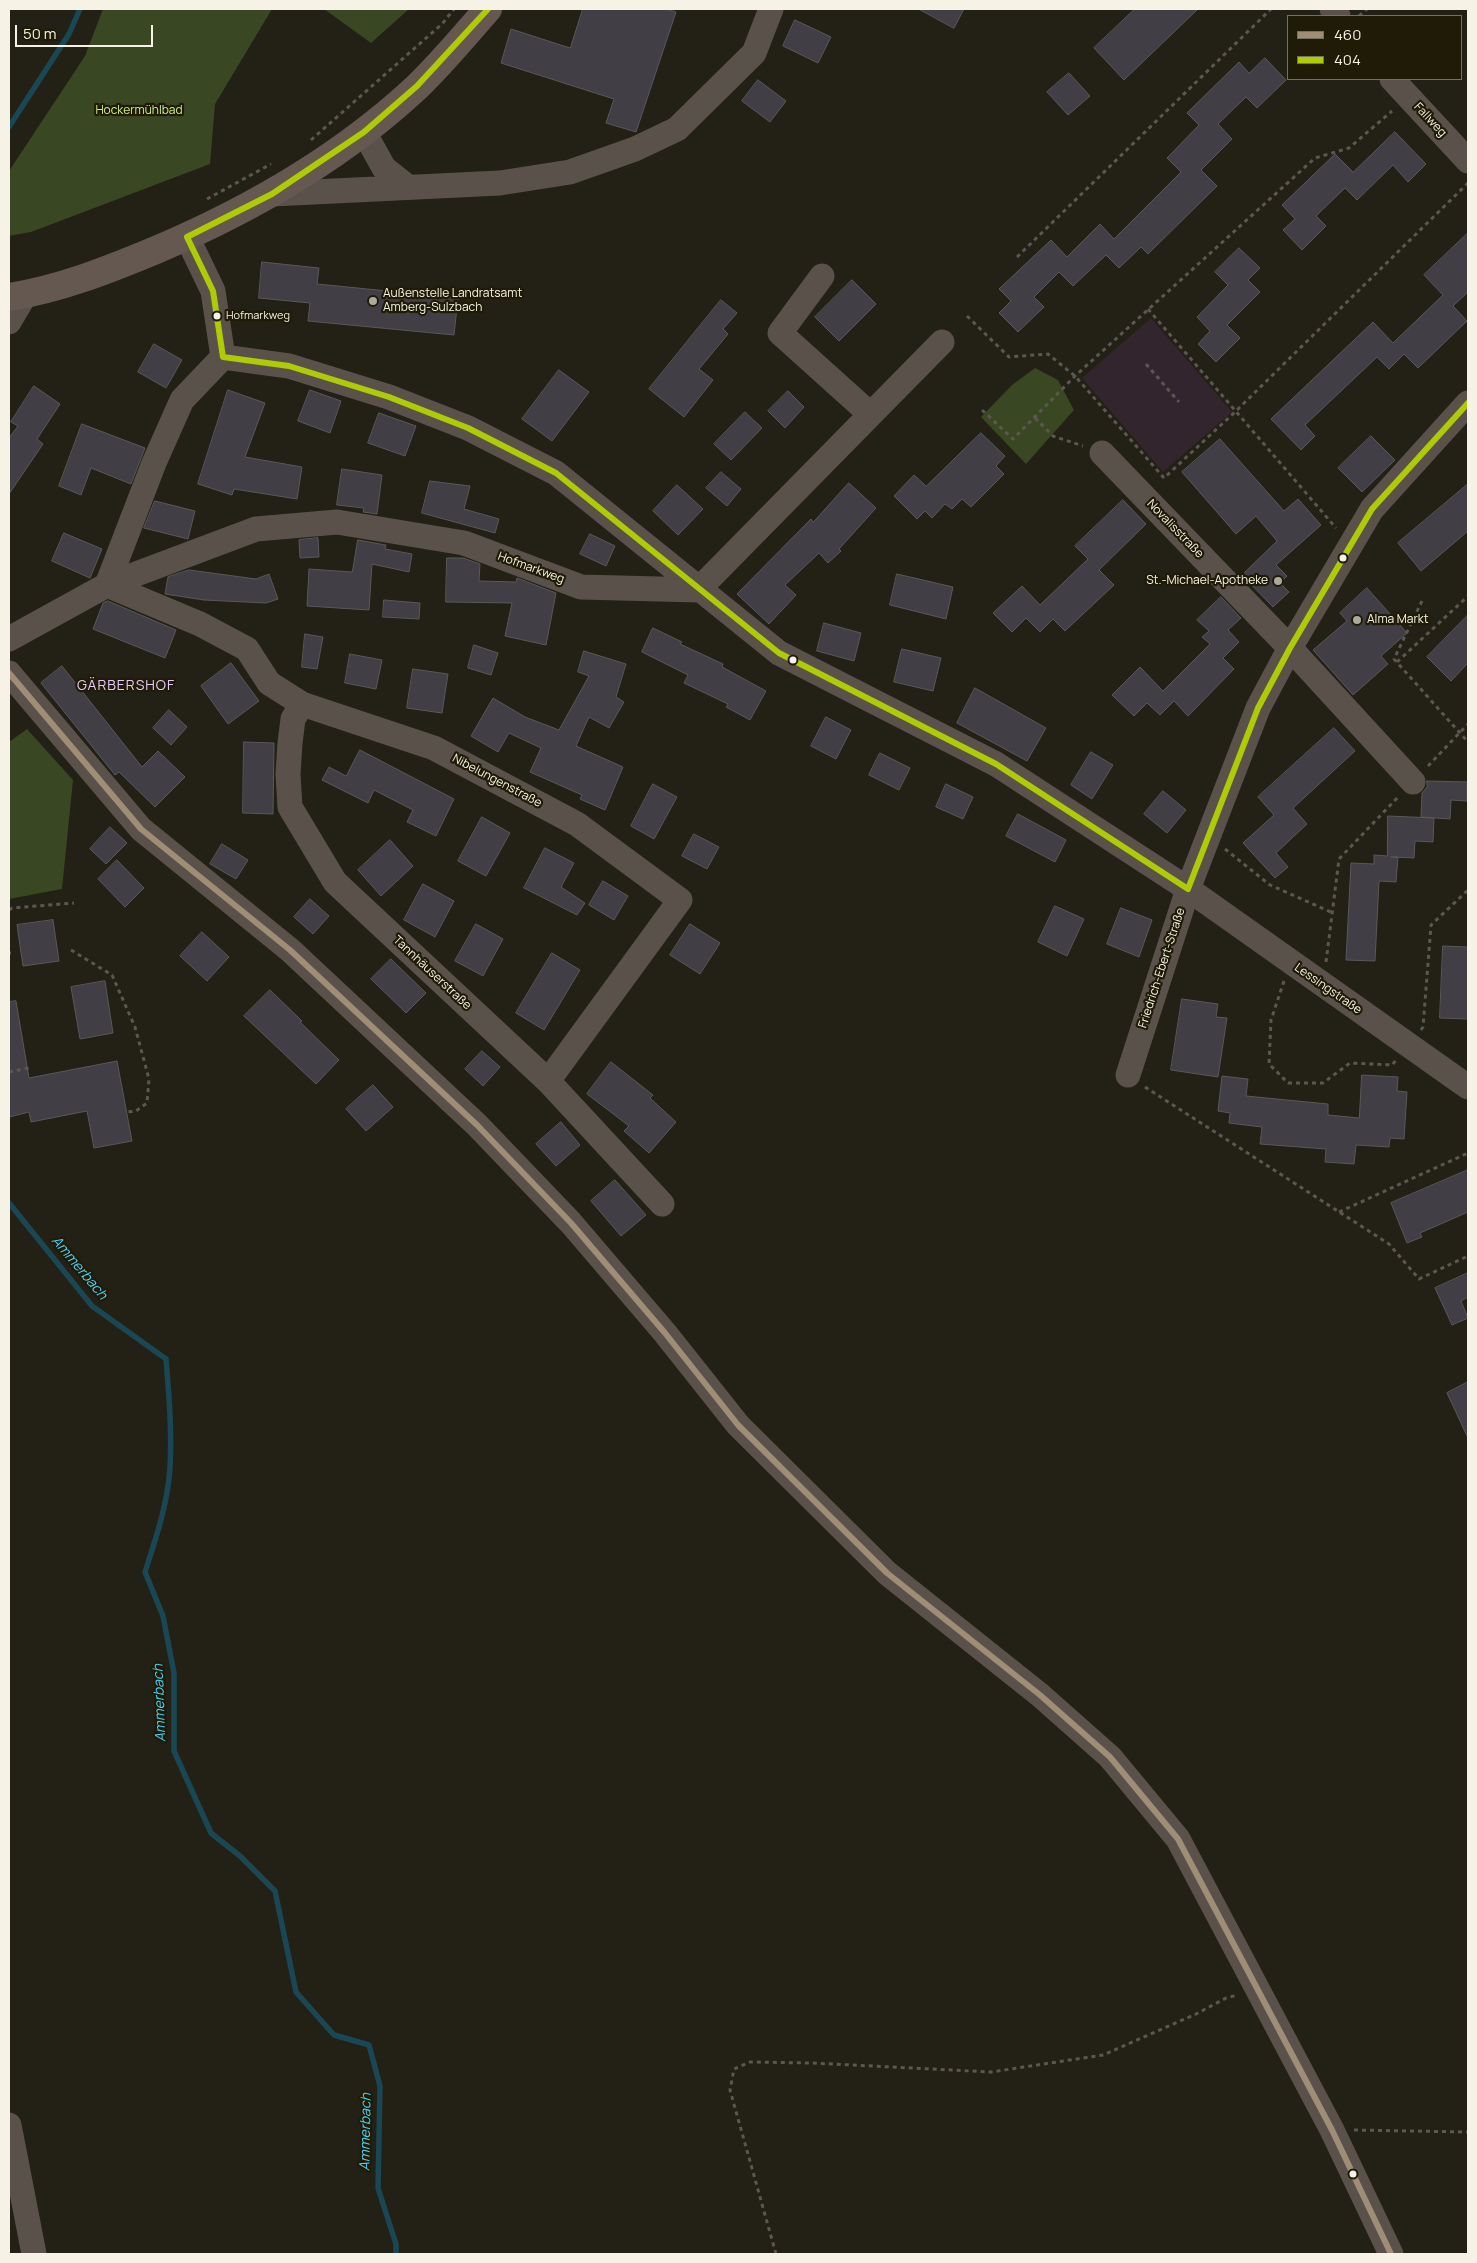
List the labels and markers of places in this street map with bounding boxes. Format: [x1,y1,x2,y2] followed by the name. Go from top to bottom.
[383,287,522,315] place label: Außenstelle Landratsamt Amberg-Sulzbach
[367,295,379,307] marker: Außenstelle Landratsamt Amberg-Sulzbach
[226,309,290,323] place label: Hofmarkweg
[212,311,222,321] marker: Hofmarkweg
[1338,553,1348,563] unlabelled marker
[1146,574,1268,588] place label: St.-Michael-Apotheke
[1272,575,1284,587] marker: St.-Michael-Apotheke
[1367,613,1428,627] place label: Alma Markt
[1351,614,1363,626] marker: Alma Markt
[788,655,798,665] unlabelled marker
[1348,2169,1358,2179] unlabelled marker

